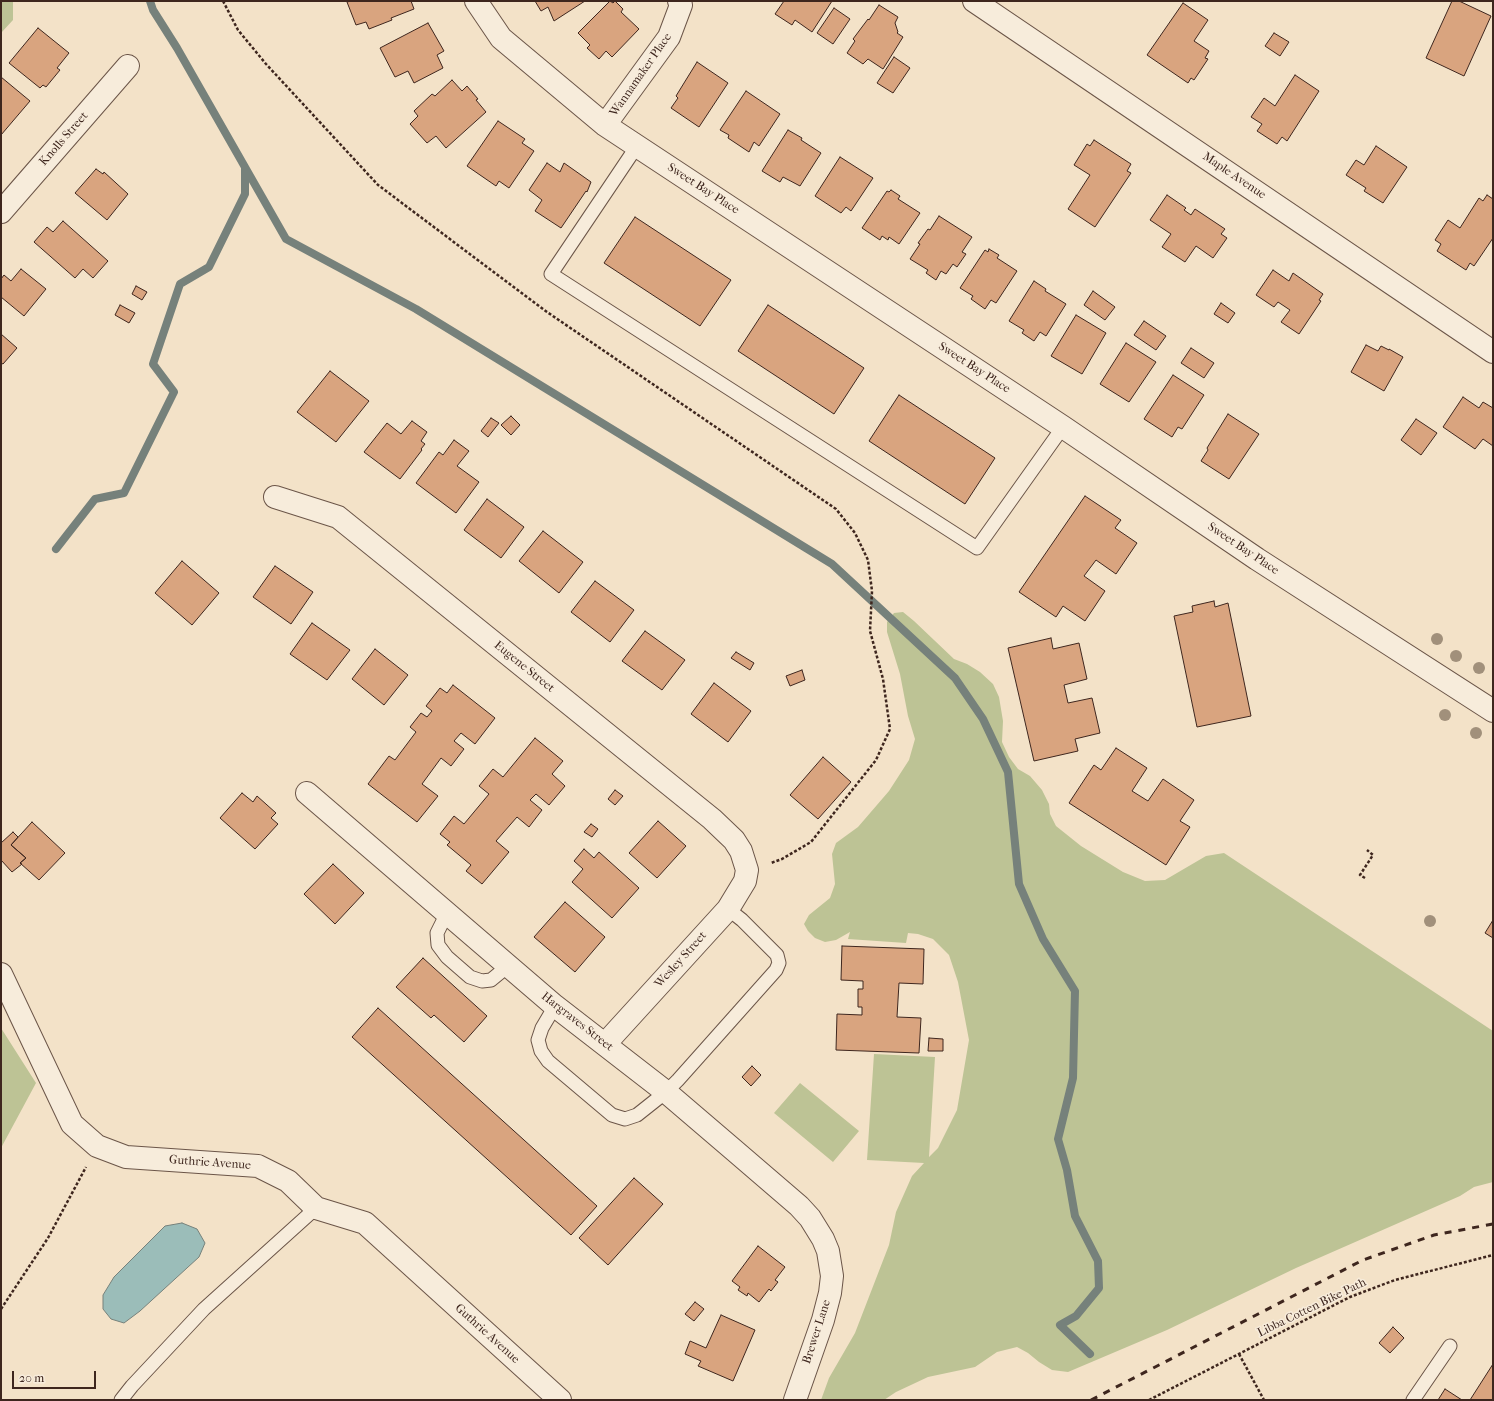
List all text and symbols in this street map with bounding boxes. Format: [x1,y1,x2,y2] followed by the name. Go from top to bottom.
[607,31,675,119] street label: Wannamaker Place
[37,109,91,169] street label: Knolls Street
[1200,150,1268,202] street label: Maple Avenue
[664,160,742,218] street label: Sweet Bay Place
[935,339,1013,397] street label: Sweet Bay Place
[1205,520,1281,578] street label: Sweet Bay Place
[491,638,557,696] street label: Eugene Street
[652,929,710,991] street label: Wesley Street
[538,989,616,1055] street label: Hargraves Street
[169,1153,251,1173] street label: Guthrie Avenue
[1255,1275,1369,1341] street label: Libba Cotten Bike Path
[800,1298,834,1366] street label: Brewer Lane
[452,1301,522,1367] street label: Guthrie Avenue
[14,1363,98,1389] scale bar
[19,1371,44,1385] text: 20 m

